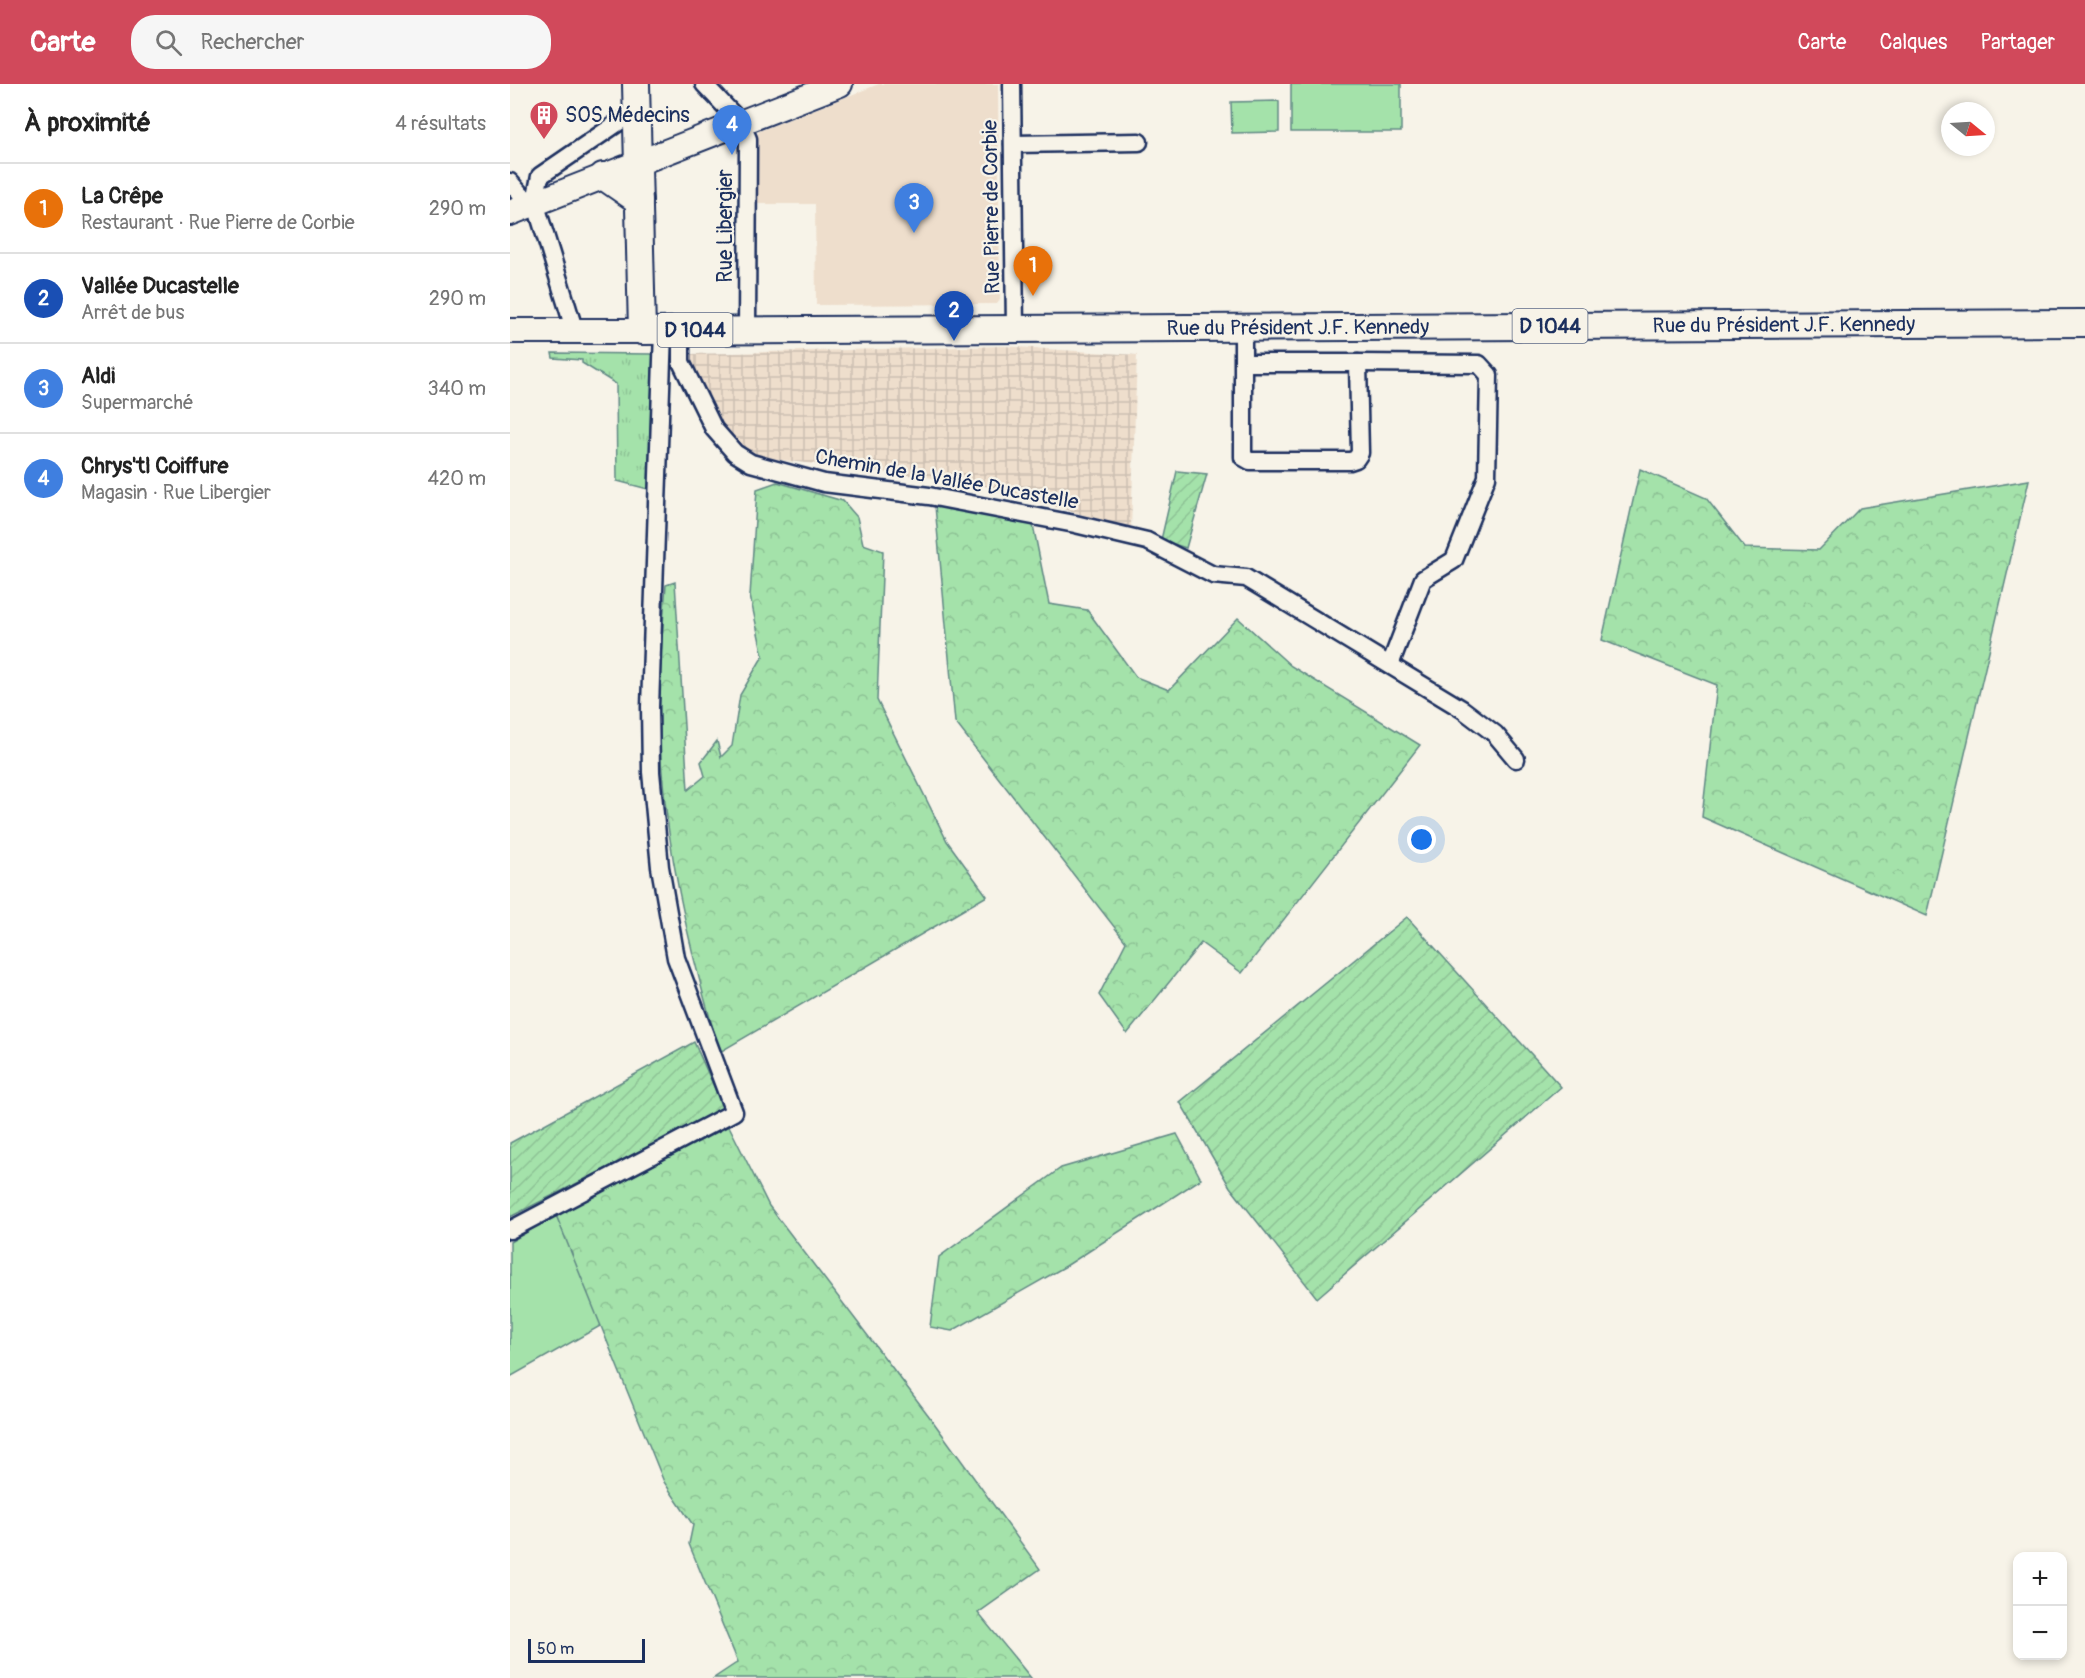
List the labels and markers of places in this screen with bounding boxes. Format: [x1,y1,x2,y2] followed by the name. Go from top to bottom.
[528,99,560,141] building icon: SOS Médecins
[565,102,690,129] place label: SOS Médecins
[712,106,752,155] pin: 4
[894,184,934,233] pin: 3
[1014,246,1052,296] pin: 1
[934,292,974,341] pin: 2

